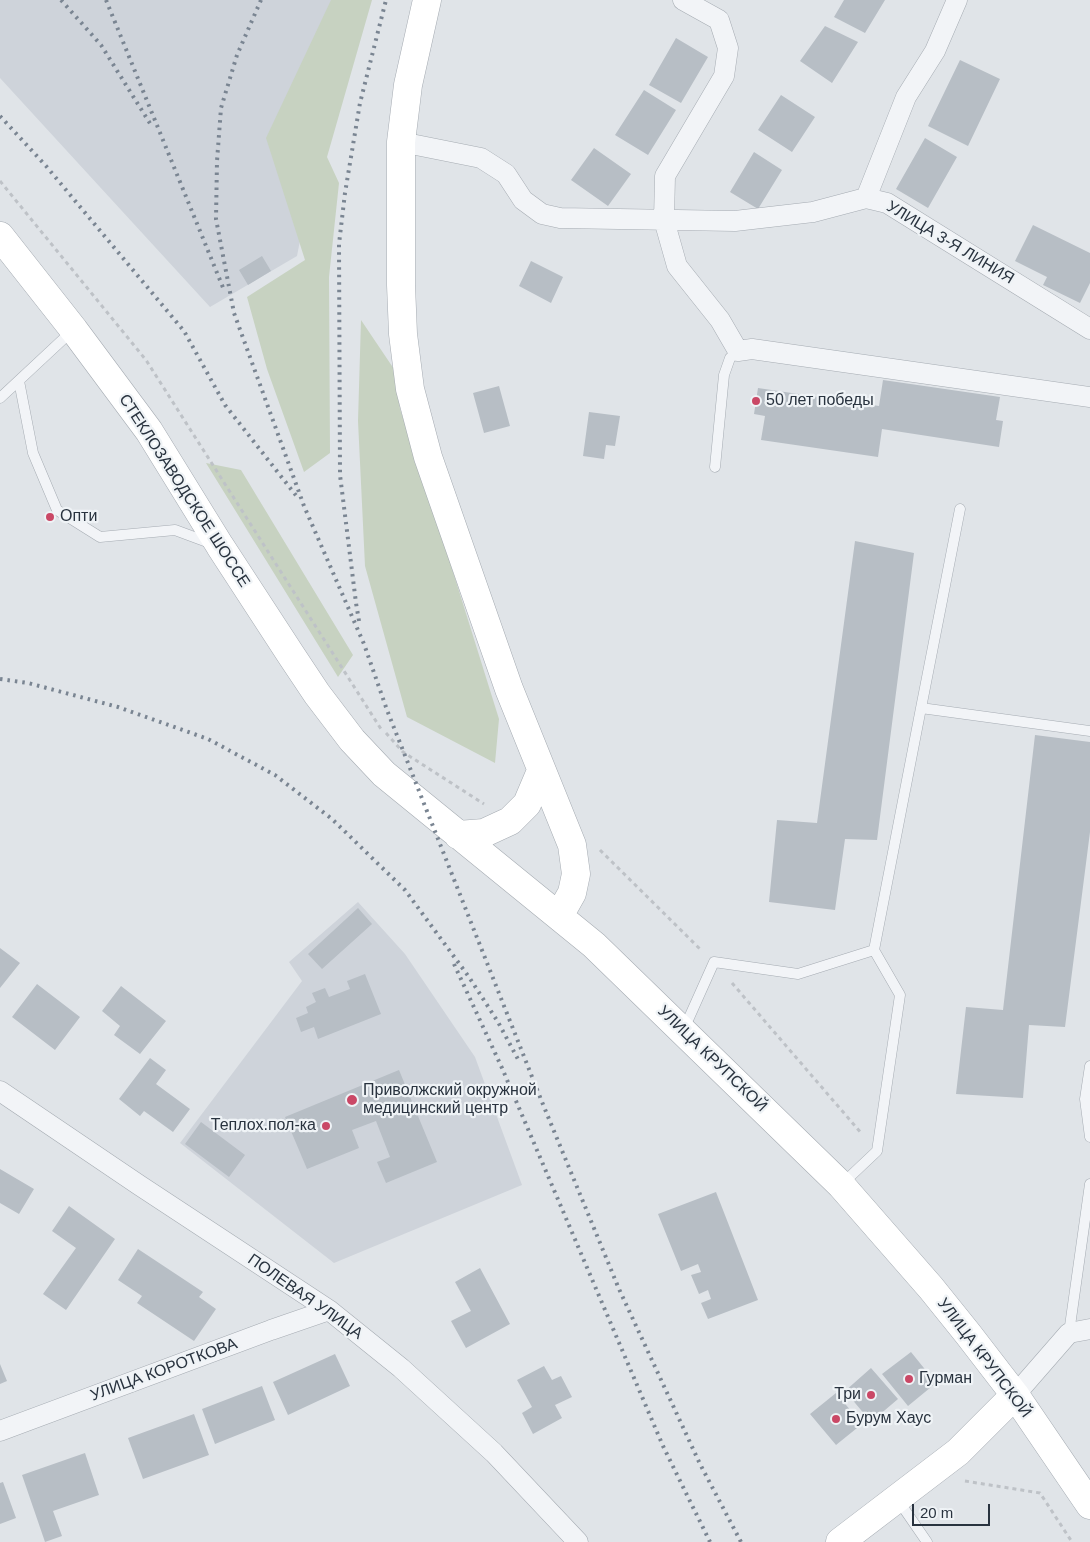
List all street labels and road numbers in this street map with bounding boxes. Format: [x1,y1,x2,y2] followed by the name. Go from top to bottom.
[883,197,1017,289] street label: УЛИЦА 3-Я ЛИНИЯ
[114,391,254,591] street label: СТЕКЛОЗАВОДСКОЕ ШОССЕ
[653,1002,771,1116] street label: УЛИЦА КРУПСКОЙ
[244,1250,366,1344] street label: ПОЛЕВАЯ УЛИЦА
[933,1295,1035,1421] street label: УЛИЦА КРУПСКОЙ
[88,1334,240,1406] street label: УЛИЦА КОРОТКОВА

